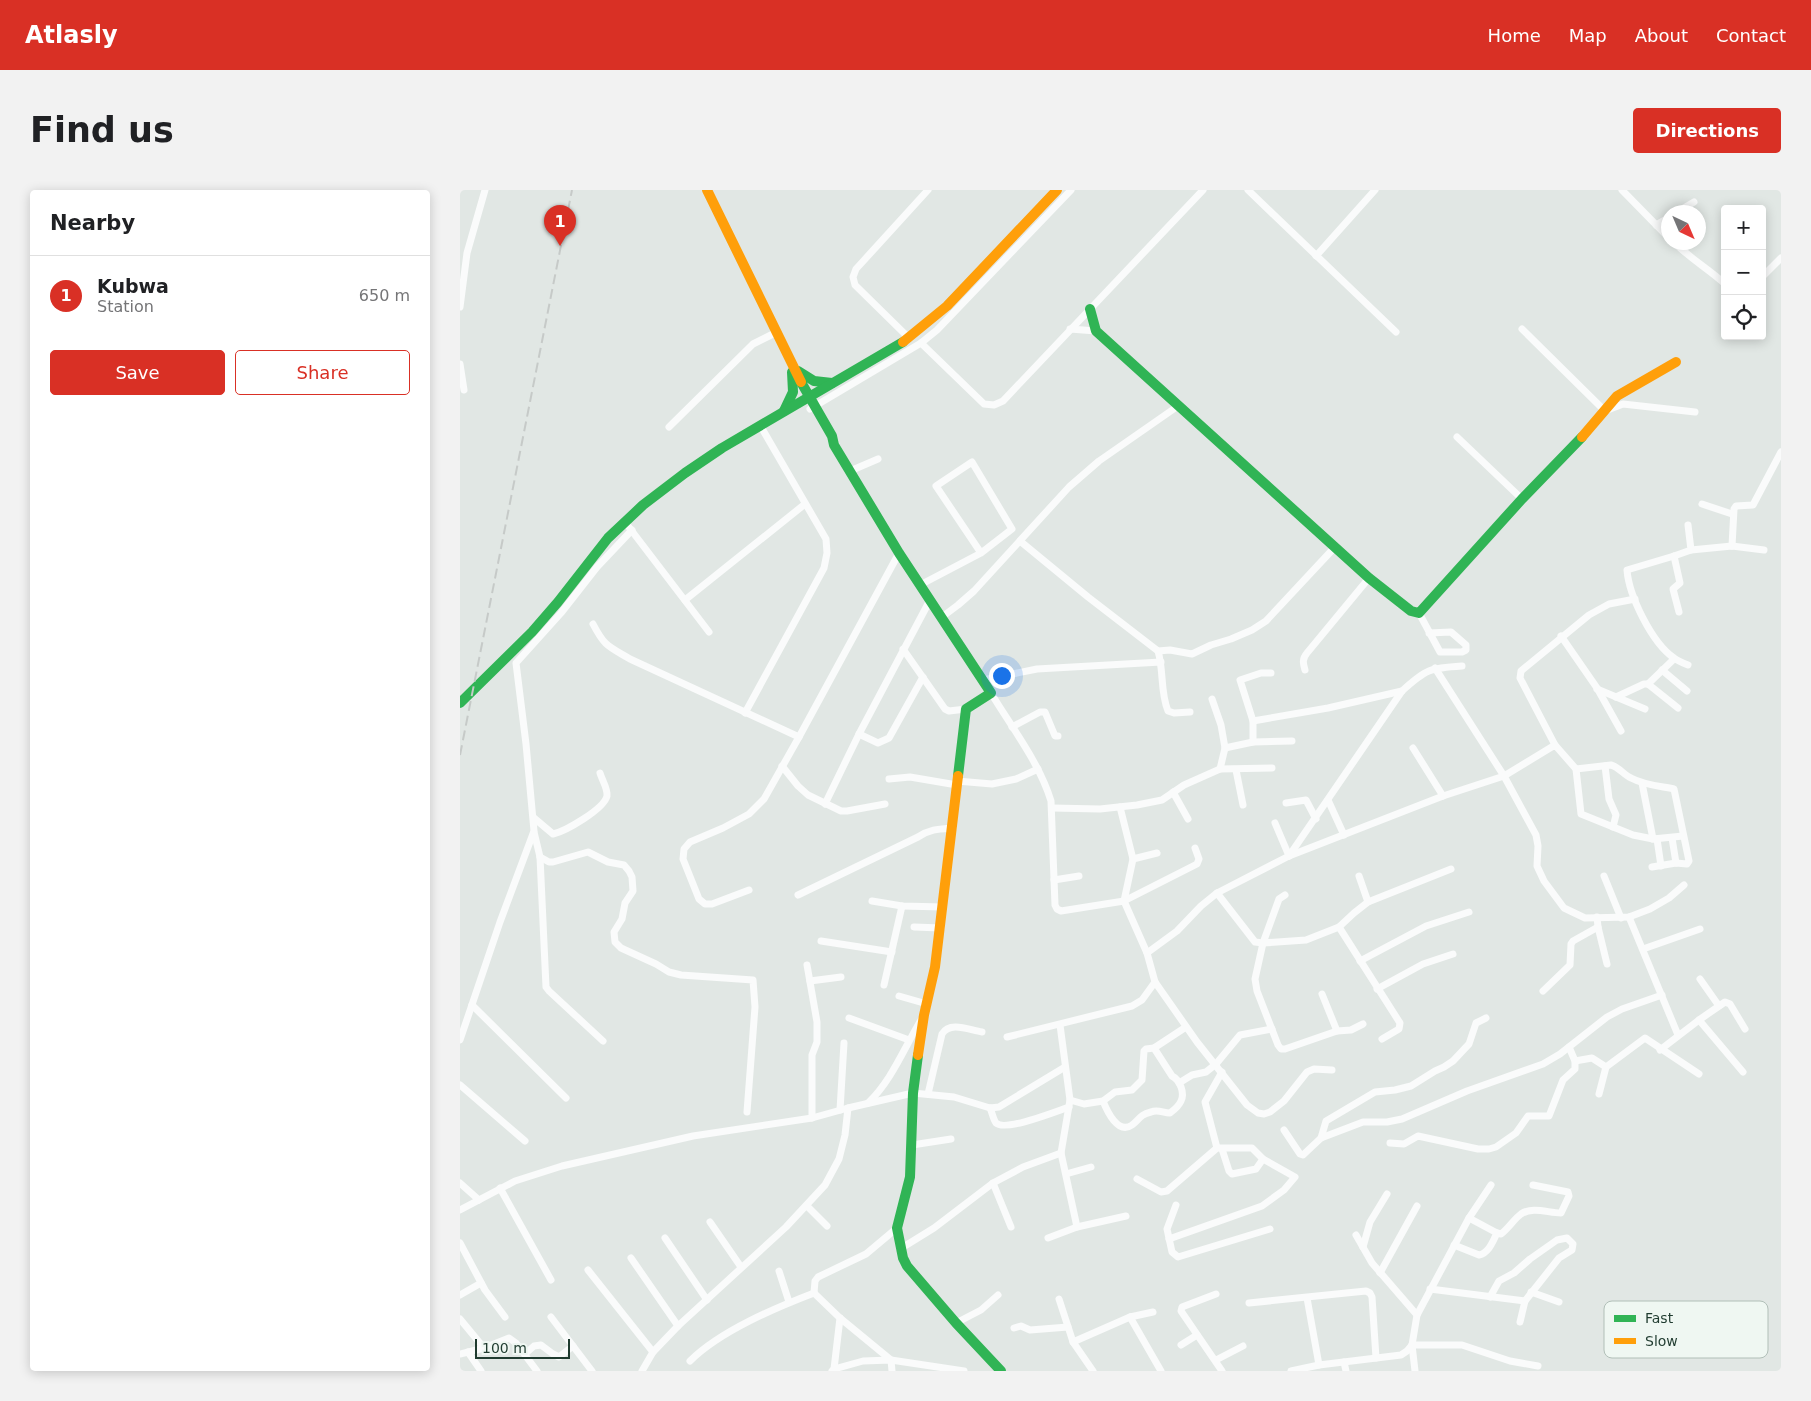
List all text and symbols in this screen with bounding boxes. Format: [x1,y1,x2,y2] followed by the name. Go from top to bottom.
[25,21,118,49] text: Atlasly
[1488,25,1541,46] text: Home
[1569,25,1607,46] text: Map
[1635,25,1688,46] text: About
[1716,25,1786,46] text: Contact
[1633,108,1781,153] button: Directions
[30,110,174,150] text: Find us
[544,205,576,246] pin: 1
[1661,205,1706,250] north arrow
[1721,205,1766,340] map controls
[1721,205,1766,250] button: +
[50,211,135,235] text: Nearby
[1721,250,1766,295] button: −
[97,275,169,297] text: Kubwa
[60,286,72,305] text: 1
[359,286,410,305] text: 650 m
[1721,295,1766,340] button: locate
[97,297,154,316] text: Station
[50,350,225,395] button: Save
[235,350,410,395] button: Share
[989,663,1015,689] your location
[1604,1301,1768,1358] legend
[1645,1310,1674,1326] text: Fast
[1645,1333,1678,1349] text: Slow
[475,1336,570,1359] scale bar
[482,1340,527,1356] text: 100 m

